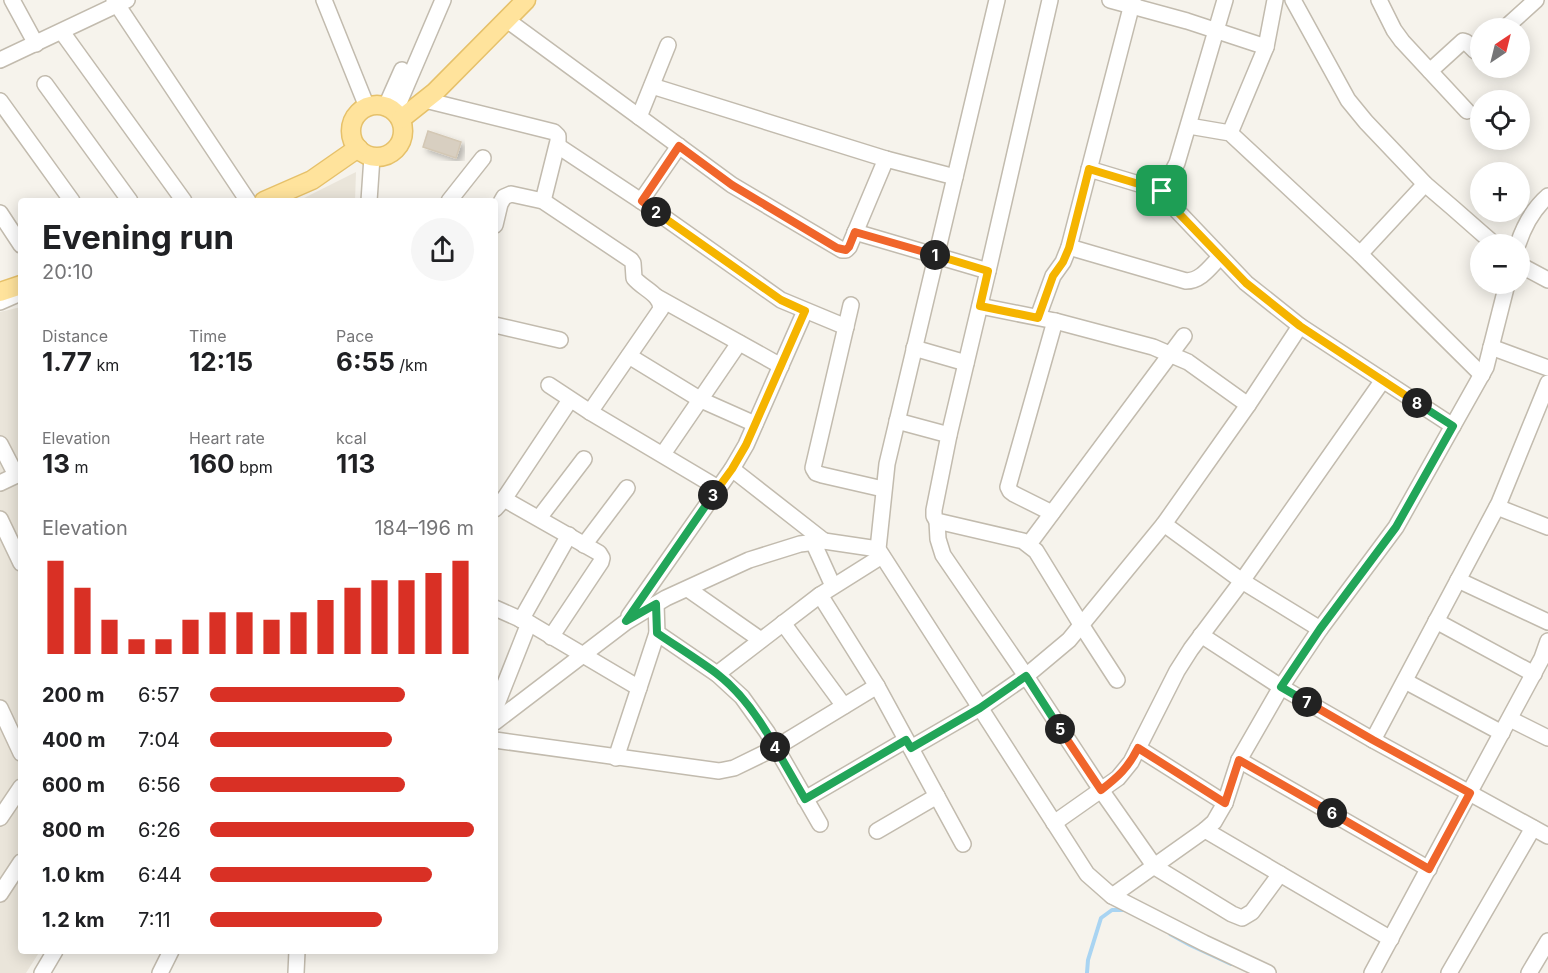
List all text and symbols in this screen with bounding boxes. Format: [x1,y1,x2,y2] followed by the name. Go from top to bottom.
[1470,18,1530,78] north arrow
[1470,18,1530,294] map controls
[1470,90,1530,150] button: locate
[1470,162,1530,222] button: +
[1136,165,1187,216] pin
[1145,174,1178,207] icon: arrive
[641,197,671,227] pin: 2
[651,202,661,222] text: 2
[42,217,234,257] text: Evening run
[411,218,474,281] button: share
[1470,234,1530,294] button: −
[920,240,950,270] pin: 1
[932,245,938,265] text: 1
[42,260,93,284] text: 20:10
[42,326,108,346] text: Distance
[189,326,227,346] text: Time
[336,326,374,346] text: Pace
[42,346,92,377] text: 1.77
[189,346,253,377] text: 12:15
[336,346,395,377] text: 6:55
[92,355,119,375] text: km
[395,355,428,375] text: /km
[1402,388,1432,418] pin: 8
[1412,393,1422,413] text: 8
[42,428,111,448] text: Elevation
[189,428,265,448] text: Heart rate
[336,428,367,448] text: kcal
[42,448,70,479] text: 13
[189,448,235,479] text: 160
[336,448,375,479] text: 113
[70,457,89,477] text: m
[235,457,273,477] text: bpm
[698,480,728,510] pin: 3
[708,485,718,505] text: 3
[42,516,128,540] text: Elevation
[374,516,474,540] text: 184–196 m
[42,683,105,707] text: 200 m
[138,683,180,707] text: 6:57
[1292,687,1322,717] pin: 7
[1302,692,1312,712] text: 7
[1045,714,1075,744] pin: 5
[1055,719,1065,739] text: 5
[42,728,106,752] text: 400 m
[138,728,180,752] text: 7:04
[760,732,790,762] pin: 4
[770,737,780,757] text: 4
[42,773,105,797] text: 600 m
[138,773,181,797] text: 6:56
[1317,798,1347,828] pin: 6
[1327,803,1337,823] text: 6
[42,818,105,842] text: 800 m
[138,818,181,842] text: 6:26
[42,863,105,887] text: 1.0 km
[138,863,182,887] text: 6:44
[42,908,105,932] text: 1.2 km
[138,908,171,932] text: 7:11

